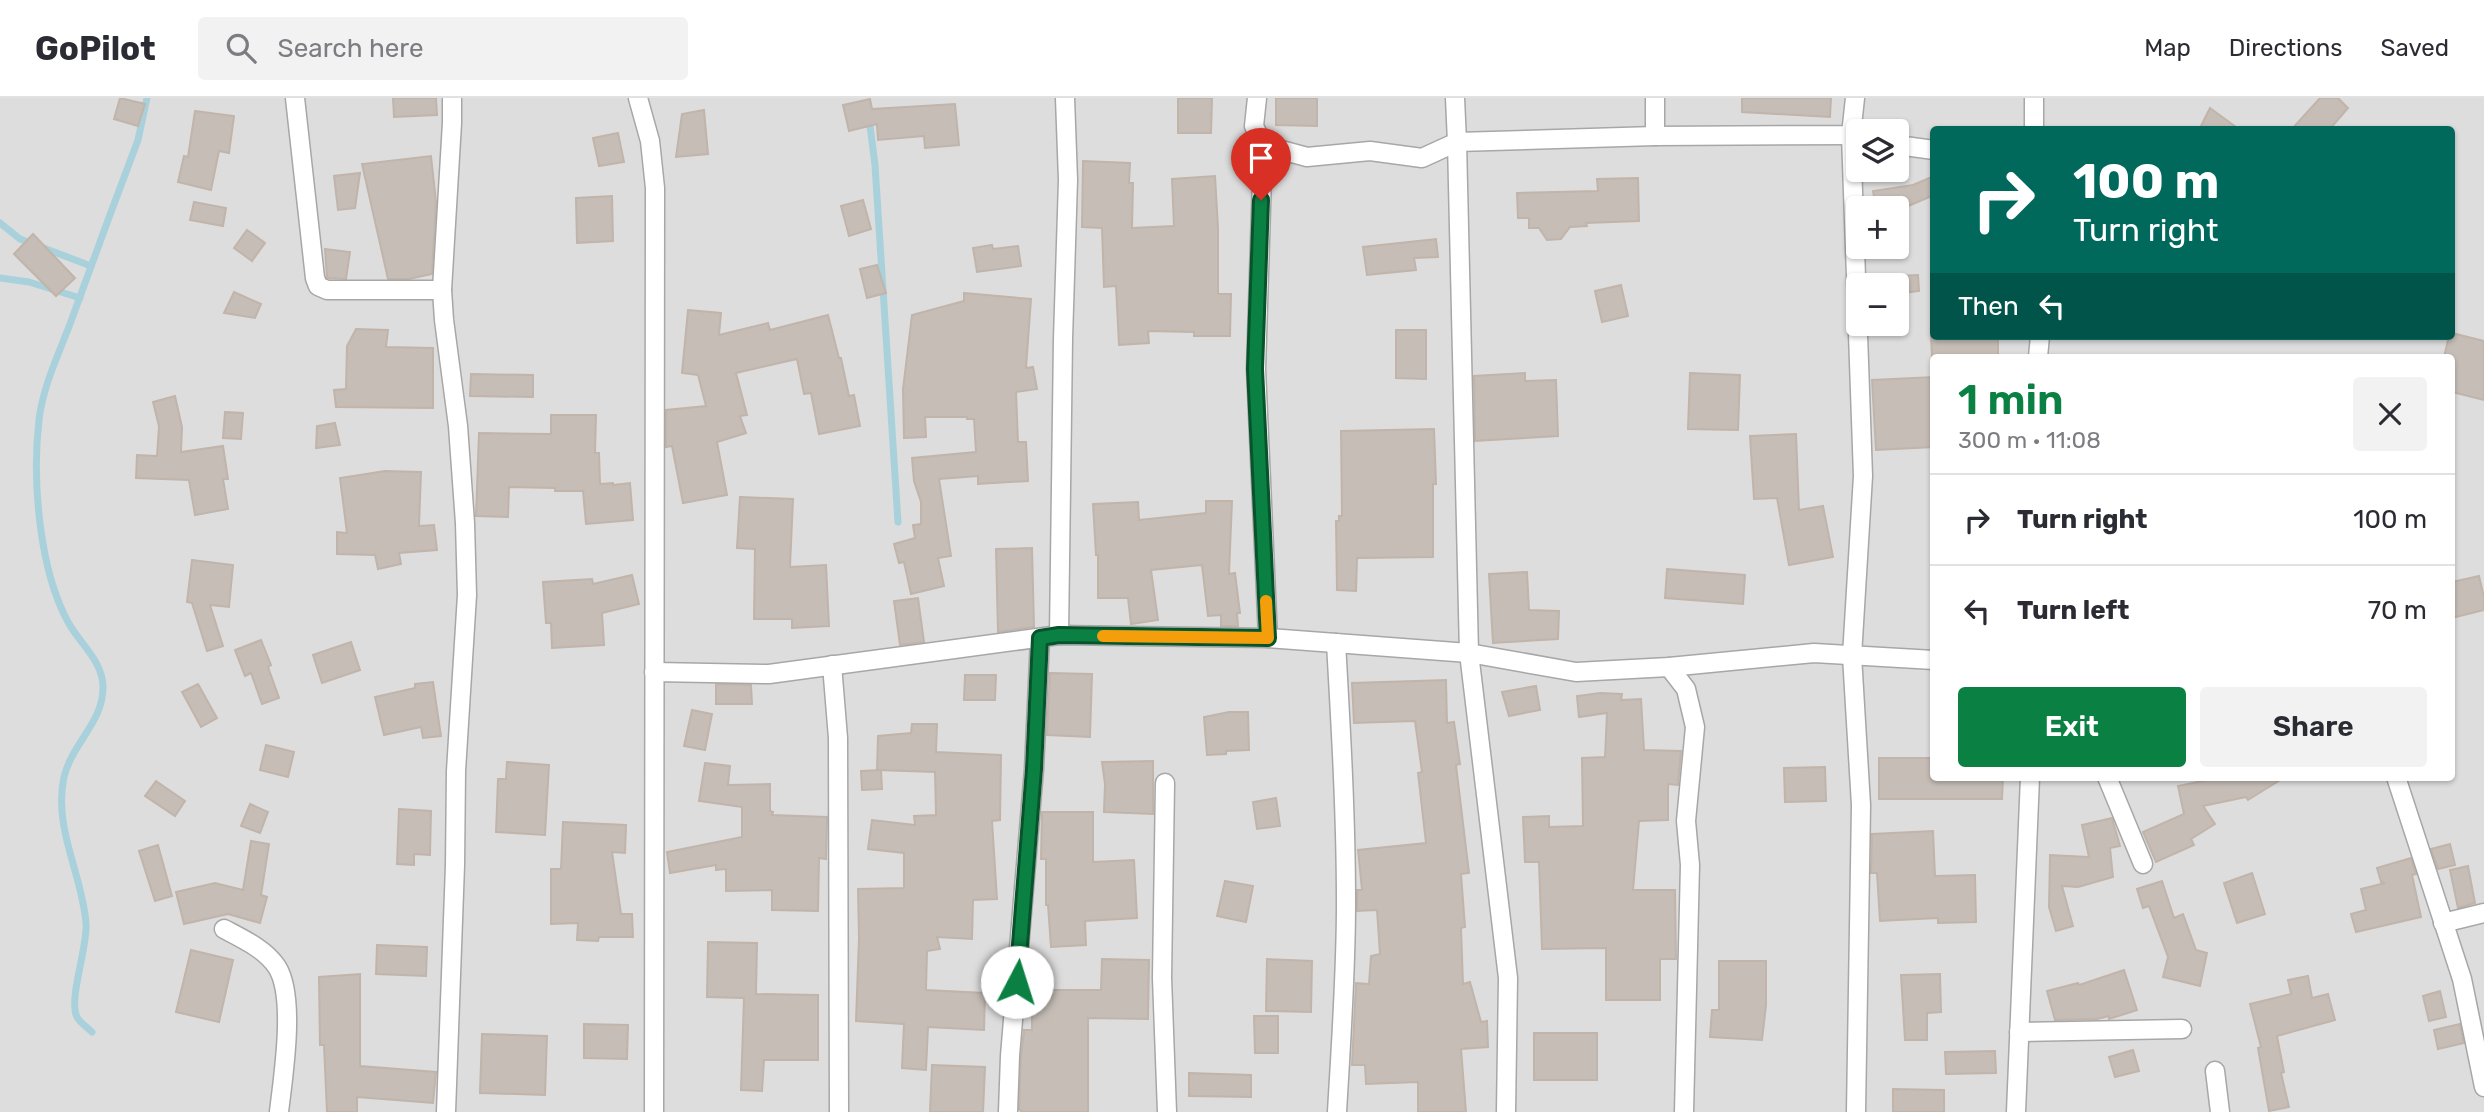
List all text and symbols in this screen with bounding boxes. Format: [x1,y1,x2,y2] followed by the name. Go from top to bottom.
[198,17,688,80] search box
[35,29,156,68] text: GoPilot
[222,29,260,67] icon: search
[278,33,423,64] text: Search here
[2144,34,2191,62] text: Map
[2229,34,2342,62] text: Directions
[2380,34,2449,62] text: Saved
[1846,119,1909,336] map controls
[1846,119,1909,182] button: layers
[1231,128,1291,200] pin
[1242,139,1280,177] icon: arrive
[2073,152,2219,210] text: 100 m
[1958,154,2049,245] icon: right
[1846,196,1909,259] button: +
[2073,211,2218,249] text: Turn right
[1846,273,1909,336] button: −
[2033,287,2071,325] icon: left
[1958,291,2019,322] text: Then
[1958,375,2064,425] text: 1 min
[2353,377,2427,451] button: close
[1958,426,2101,454] text: 300 m · 11:08
[1958,501,1996,539] icon: right
[2017,504,2147,535] text: Turn right
[2353,504,2427,535] text: 100 m
[1958,592,1996,630] icon: left
[2017,595,2129,626] text: Turn left
[2368,595,2427,626] text: 70 m
[1958,687,2186,767] button: Exit
[2200,687,2427,767] button: Share
[980,945,1054,1019] position arrow

